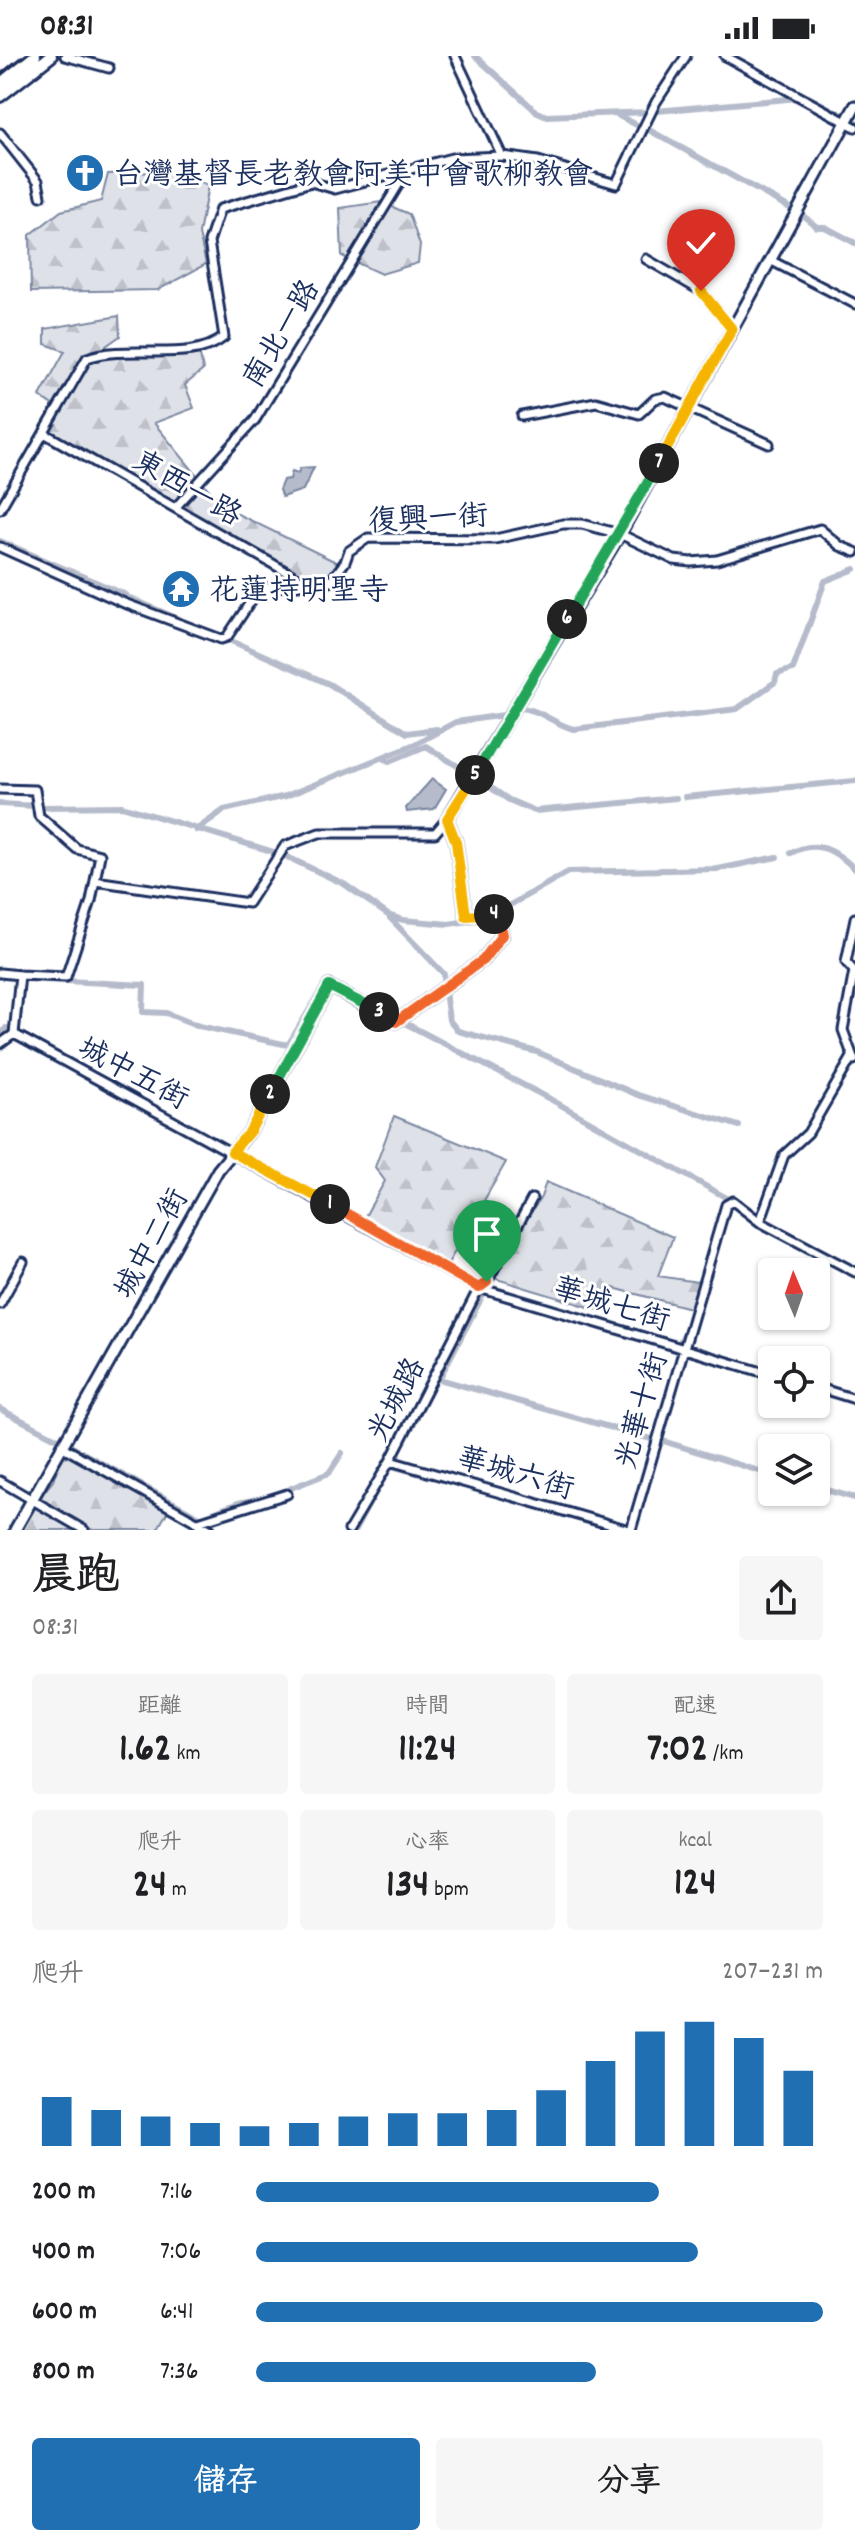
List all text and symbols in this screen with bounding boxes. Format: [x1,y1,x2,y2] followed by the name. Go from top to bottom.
[40,7,93,50] text: 08:31
[64,152,106,194] church icon: 台灣基督長老教會阿美中會歌柳教會
[113,156,593,199] place label: 台灣基督長老教會阿美中會歌柳教會
[667,209,735,291] pin
[679,221,723,265] icon: check
[235,273,333,398] street label: 南北一路
[123,442,248,540] street label: 東西一路
[639,443,679,483] pin: 7
[655,447,663,478] text: 7
[367,497,489,546] street label: 復興一街
[160,568,202,610] temple icon: 花蓮持明聖寺
[209,572,389,615] place label: 花蓮持明聖寺
[547,599,587,639] pin: 6
[562,603,572,634] text: 6
[455,755,495,795] pin: 5
[470,759,480,790] text: 5
[474,894,514,934] pin: 4
[489,898,499,929] text: 4
[359,992,399,1032] pin: 3
[374,996,384,1027] text: 3
[69,1029,195,1123] street label: 城中五街
[250,1074,290,1114] pin: 2
[265,1078,275,1109] text: 2
[106,1182,202,1308] street label: 城中二街
[310,1184,350,1224] pin: 1
[328,1188,332,1219] text: 1
[453,1200,521,1282] pin
[465,1212,509,1256] icon: arrive
[758,1258,830,1330] north arrow
[758,1258,830,1506] map controls
[547,1269,674,1345] street label: 華城七街
[758,1346,830,1418] button: locate
[607,1348,682,1475] street label: 光華十街
[359,1351,439,1451] street label: 光城路
[758,1434,830,1506] button: layers
[451,1439,578,1514] street label: 華城六街
[32,1548,120,1611] text: 晨跑
[739,1556,823,1640] button: share
[32,1610,78,1647] text: 08:31
[138,1692,182,1723] text: 距離
[405,1692,450,1723] text: 時間
[673,1692,717,1723] text: 配速
[119,1723,171,1780] text: 1.62
[398,1723,457,1780] text: 11:24
[647,1723,708,1780] text: 7:02
[171,1739,201,1770] text: km
[708,1739,744,1770] text: /km
[678,1826,712,1857] text: kcal
[138,1828,182,1859] text: 爬升
[405,1828,450,1859] text: 心率
[674,1857,717,1914] text: 124
[133,1859,167,1916] text: 24
[386,1859,429,1916] text: 134
[167,1875,187,1906] text: m
[429,1875,469,1906] text: bpm
[722,1954,823,1991] text: 207–231 m
[32,1957,84,1994] text: 爬升
[32,2174,96,2211] text: 200 m
[160,2174,193,2211] text: 7:16
[32,2234,95,2271] text: 400 m
[160,2234,201,2271] text: 7:06
[32,2294,97,2331] text: 600 m
[160,2294,194,2331] text: 6:41
[32,2354,95,2391] text: 800 m
[160,2354,199,2391] text: 7:36
[32,2438,420,2530] button: 儲存
[436,2438,823,2530] button: 分享

